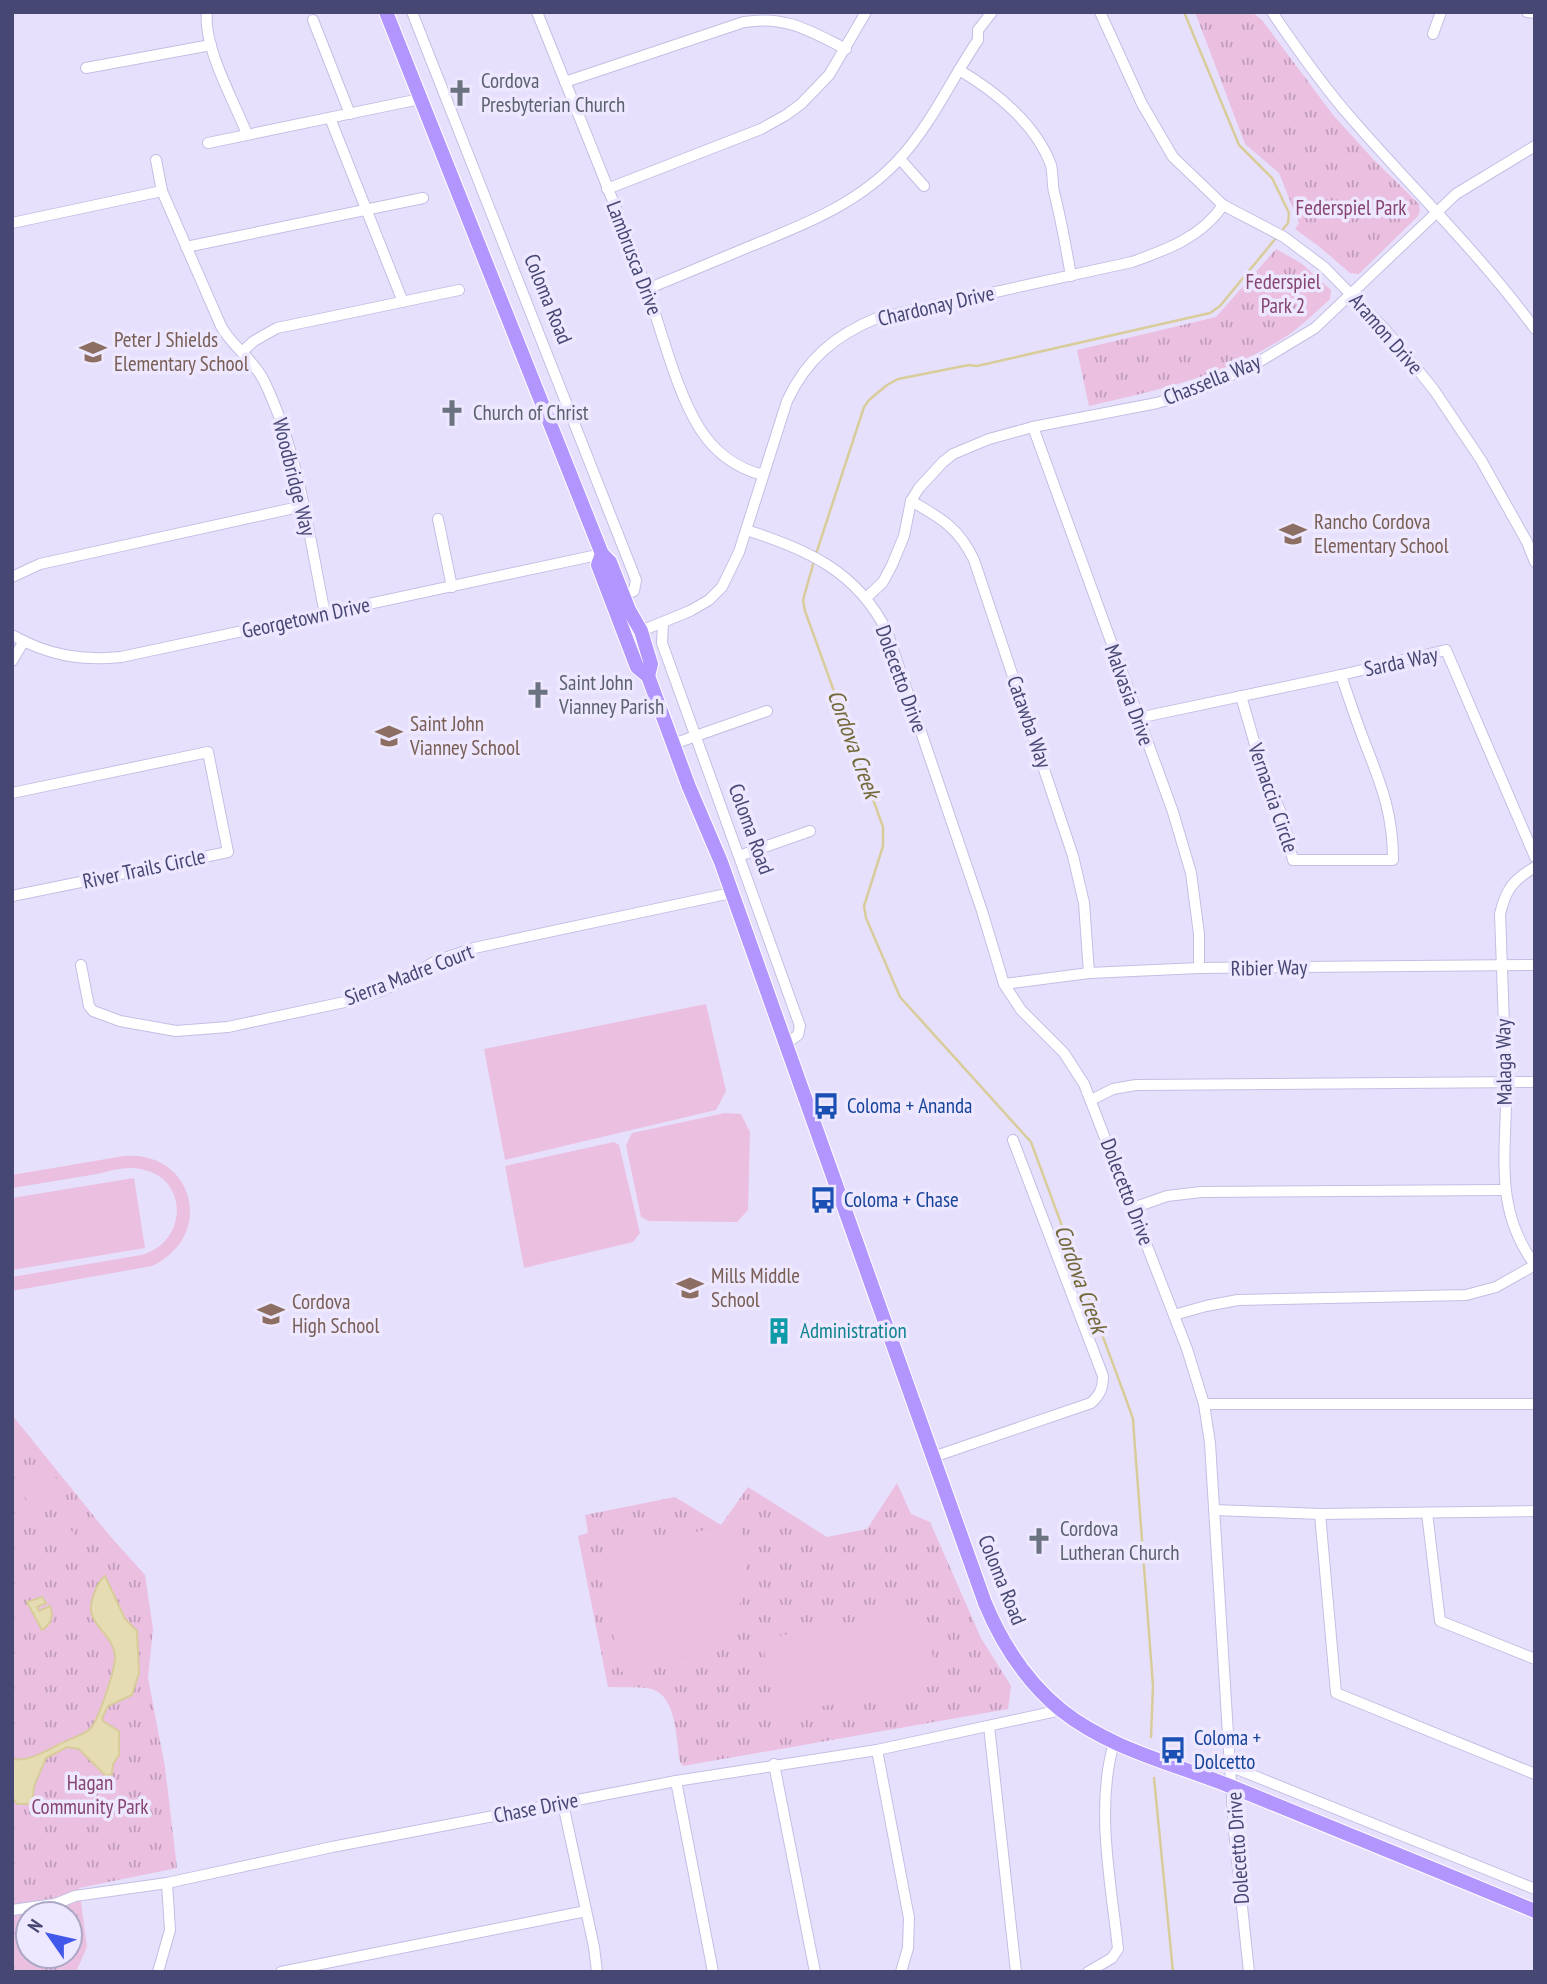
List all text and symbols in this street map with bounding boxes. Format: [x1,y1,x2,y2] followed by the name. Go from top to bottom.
[481,67,625,118] place label: Cordova Presbyterian Church
[445,78,475,108] church icon: Cordova Presbyterian Church
[1296,194,1406,221] park label: Federspiel Park
[600,197,669,319] street label: Lambrusca Drive
[518,250,579,348] street label: Coloma Road
[1245,268,1321,319] park label: Federspiel Park 2
[875,279,997,332] street label: Chardonay Drive
[1344,288,1429,380] street label: Aramon Drive
[114,326,249,377] place label: Peter J Shields Elementary School
[78,337,108,367] school or university icon: Peter J Shields Elementary School
[1159,348,1264,411] street label: Chassella Way
[437,398,467,428] church icon: Church of Christ
[473,399,589,426] place label: Church of Christ
[267,415,322,539] street label: Woodbridge Way
[1314,508,1449,559] place label: Rancho Cordova Elementary School
[1278,519,1308,549] school or university icon: Rancho Cordova Elementary School
[239,591,372,644] street label: Georgetown Drive
[870,621,933,736] street label: Dolecetto Drive
[1099,640,1160,749] street label: Malvasia Drive
[1362,641,1440,682] street label: Sarda Way
[558,669,664,720] place label: Saint John Vianney Parish
[1001,672,1058,772] street label: Catawba Way
[523,680,553,710] church icon: Saint John Vianney Parish
[822,686,888,805] water label: Cordova Creek
[409,710,520,761] place label: Saint John Vianney School
[374,721,404,751] school or university icon: Saint John Vianney School
[1242,739,1305,856] street label: Vernaccia Circle
[723,780,780,878] street label: Coloma Road
[80,842,208,895] street label: River Trails Circle
[341,938,477,1011] street label: Sierra Madre Court
[1230,953,1308,982] street label: Ribier Way
[1489,1019,1518,1105] street label: Malaga Way
[811,1091,841,1121] bus stop icon: Coloma + Ananda
[847,1092,972,1119] place label: Coloma + Ananda
[1095,1135,1160,1249] street label: Dolecetto Drive
[808,1185,838,1215] bus stop icon: Coloma + Chase
[844,1186,959,1213] place label: Coloma + Chase
[1049,1221,1115,1340] water label: Cordova Creek
[711,1262,800,1313] place label: Mills Middle School
[675,1273,705,1303] school or university icon: Mills Middle School
[292,1288,379,1339] place label: Cordova High School
[256,1299,286,1329] school or university icon: Cordova High School
[764,1316,794,1346] building icon: Administration
[800,1317,907,1344] place label: Administration
[1060,1515,1180,1566] place label: Cordova Lutheran Church
[1024,1526,1054,1556] church icon: Cordova Lutheran Church
[972,1531,1033,1629] street label: Coloma Road
[1194,1724,1261,1775] place label: Coloma + Dolcetto
[1158,1735,1188,1765] bus stop icon: Coloma + Dolcetto
[32,1769,148,1820] park label: Hagan Community Park
[491,1786,581,1829] street label: Chase Drive
[1220,1791,1255,1905] street label: Dolecetto Drive
[14,1900,84,1970] north arrow
[22,1915,48,1936] text: N

